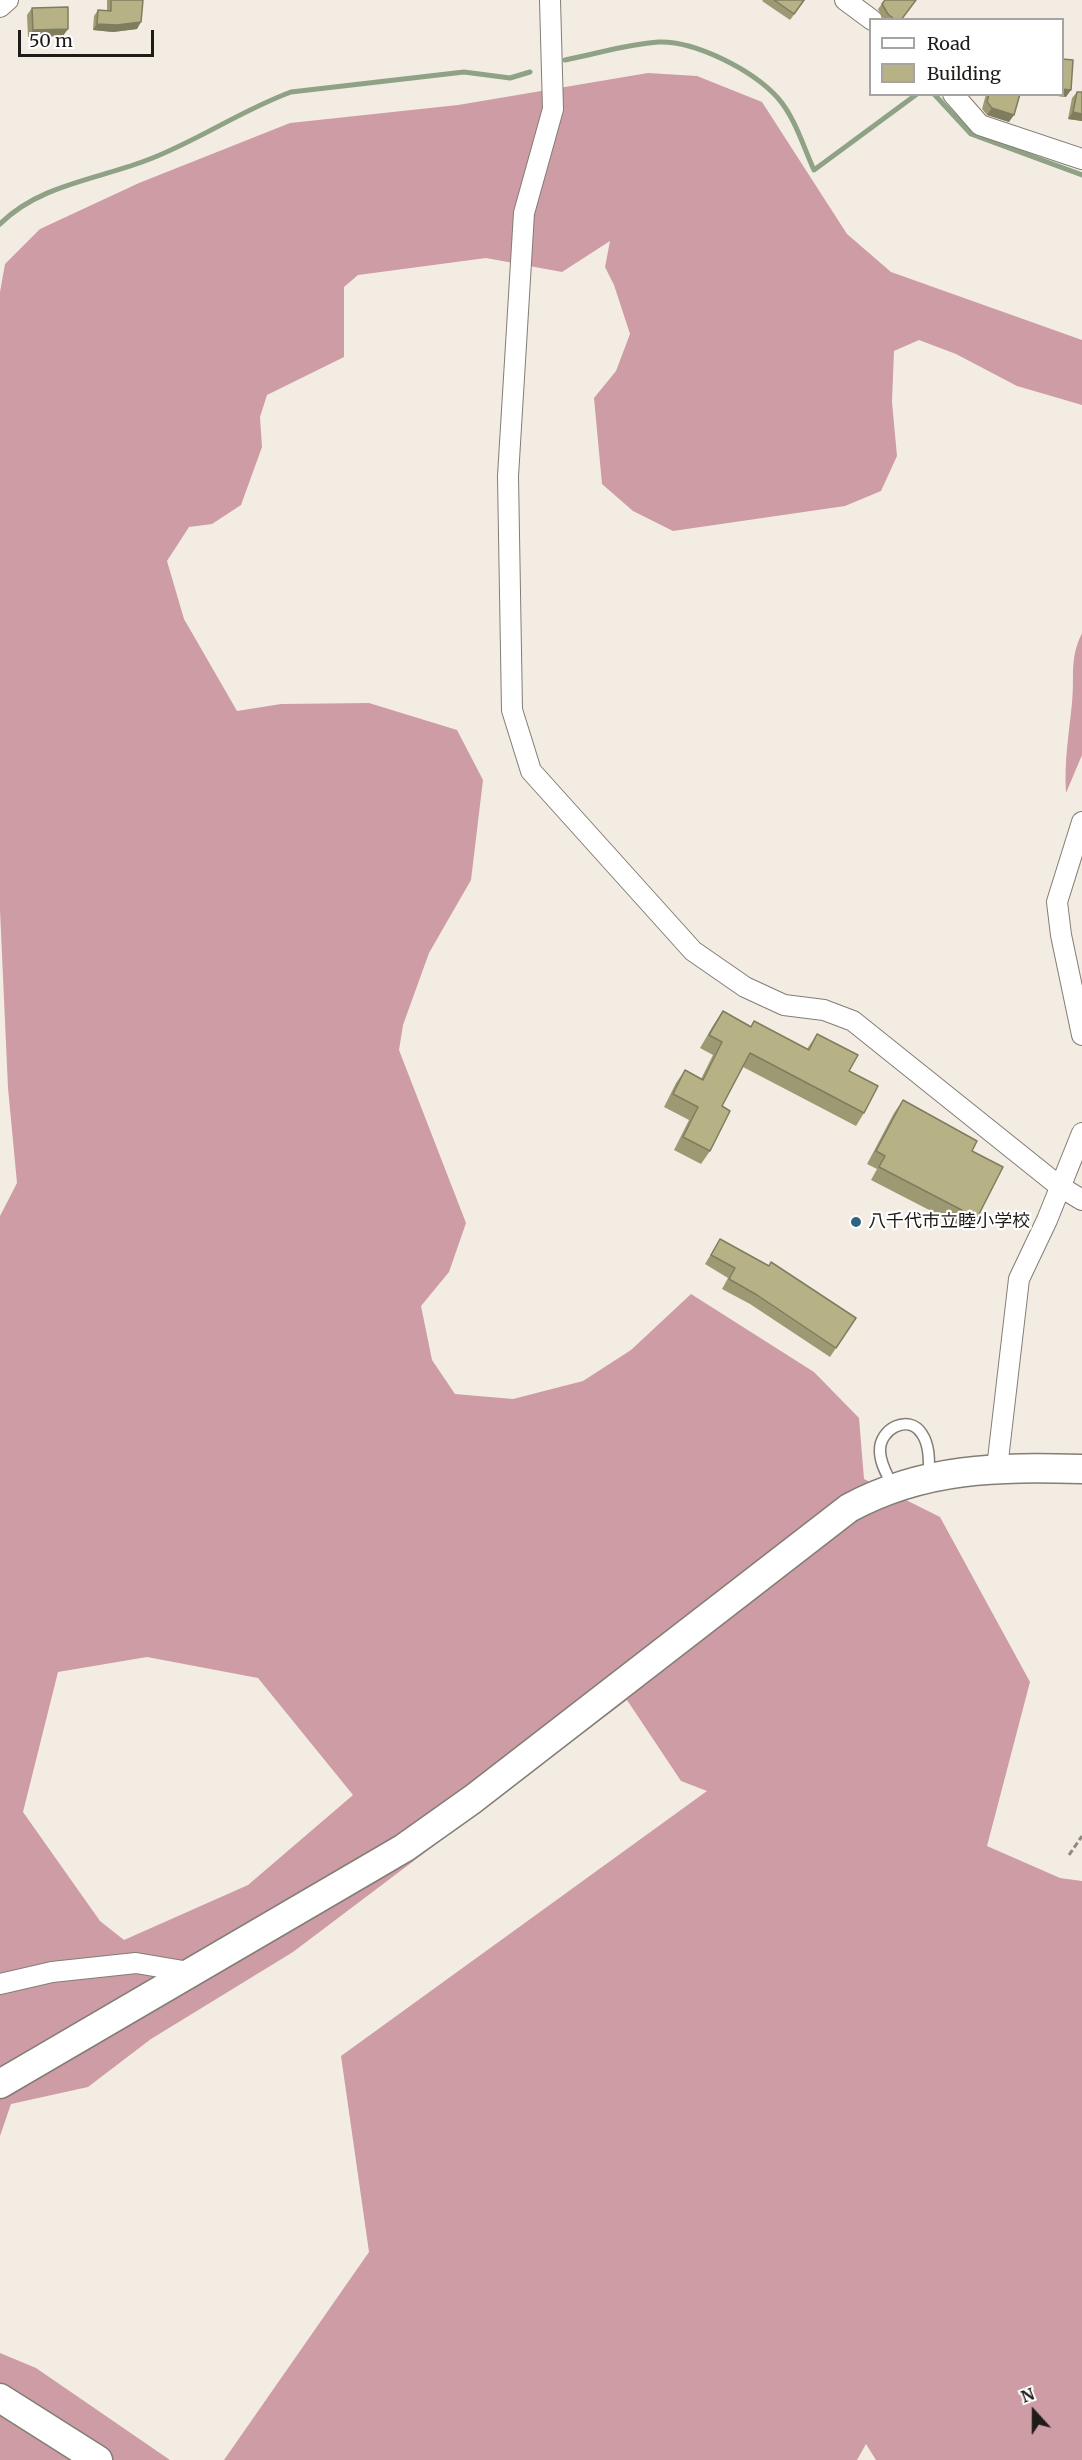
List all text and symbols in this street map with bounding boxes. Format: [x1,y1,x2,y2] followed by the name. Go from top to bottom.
[21,18,158,56] scale bar
[869,18,1064,96] legend
[29,29,73,52] text: 50 m
[927,32,971,55] text: Road
[927,62,1001,85] text: Building
[868,1211,1030,1233] place label: 八千代市立睦小学校
[849,1215,863,1229] marker: 八千代市立睦小学校
[1004,2382,1064,2442] north arrow
[1018,2384,1037,2407] text: N

